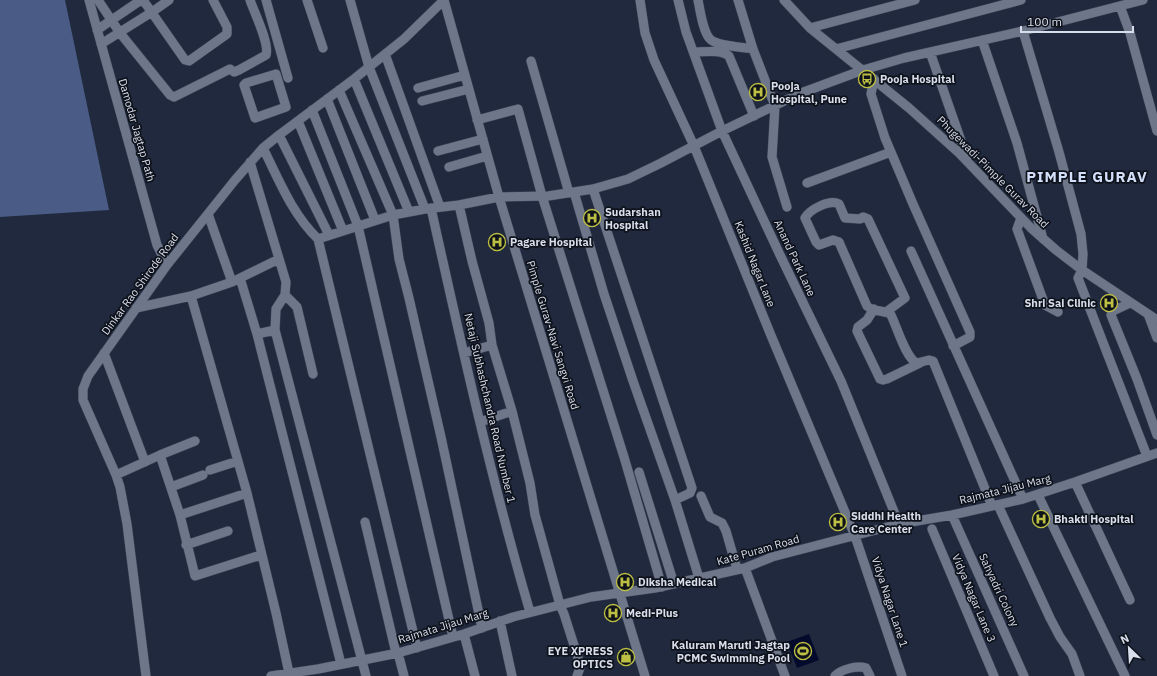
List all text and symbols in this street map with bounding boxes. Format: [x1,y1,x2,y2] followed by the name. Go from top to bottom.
[1021,8,1133,34] scale bar
[1027,14,1062,29] text: 100 m
[857,69,877,89] bus stop icon: Pooja Hospital
[880,72,955,86] place label: Pooja Hospital
[116,77,158,183] street label: Damodar Jagtap Path
[771,79,847,106] place label: Pooja Hospital, Pune
[748,82,768,102] hospital icon: Pooja Hospital, Pune
[934,113,1052,231] street label: Phugewadi-Pimple Gurav Road
[1026,167,1148,186] district label: PIMPLE GURAV
[605,205,661,232] place label: Sudarshan Hospital
[582,208,602,228] hospital icon: Sudarshan Hospital
[771,217,819,299] street label: Anand Park Lane
[731,219,779,309] street label: Kashid Nagar Lane
[98,231,182,337] street label: Dinkar Rao Shirode Road
[487,232,507,252] hospital icon: Pagare Hospital
[510,235,593,249] place label: Pagare Hospital
[524,259,582,411] street label: Pimple Gurav-Navi Sangvi Road
[1099,293,1119,313] hospital icon: Shri Sai Clinic
[1025,296,1096,310] place label: Shri Sai Clinic
[461,312,519,505] street label: Netaji Subhashchandra Road Number 1
[958,471,1052,507] street label: Rajmata Jijau Marg
[851,509,921,536] place label: Siddhi Health Care Center
[1031,509,1051,529] hospital icon: Bhakti Hospital
[828,512,848,532] hospital icon: Siddhi Health Care Center
[1054,512,1134,526] place label: Bhakti Hospital
[715,532,801,568] street label: Kate Puram Road
[976,551,1022,629] street label: Sahyadri Colony
[949,552,999,644] street label: Vidya Nagar Lane 3
[869,555,911,649] street label: Vidya Nagar Lane 1
[615,572,635,592] hospital icon: Diksha Medical
[638,575,717,589] place label: Diksha Medical
[603,603,623,623] hospital icon: Medi-Plus
[396,606,490,646] street label: Rajmata Jijau Marg
[626,606,679,620] place label: Medi-Plus
[1109,628,1149,668] north arrow
[1118,631,1131,647] text: N
[671,638,791,665] place label: Kaluram Maruti Jagtap PCMC Swimming Pool
[793,641,813,661] sports icon: Kaluram Maruti Jagtap PCMC Swimming Pool
[548,644,613,671] place label: EYE XPRESS OPTICS
[616,647,636,667] shop icon: EYE XPRESS OPTICS

